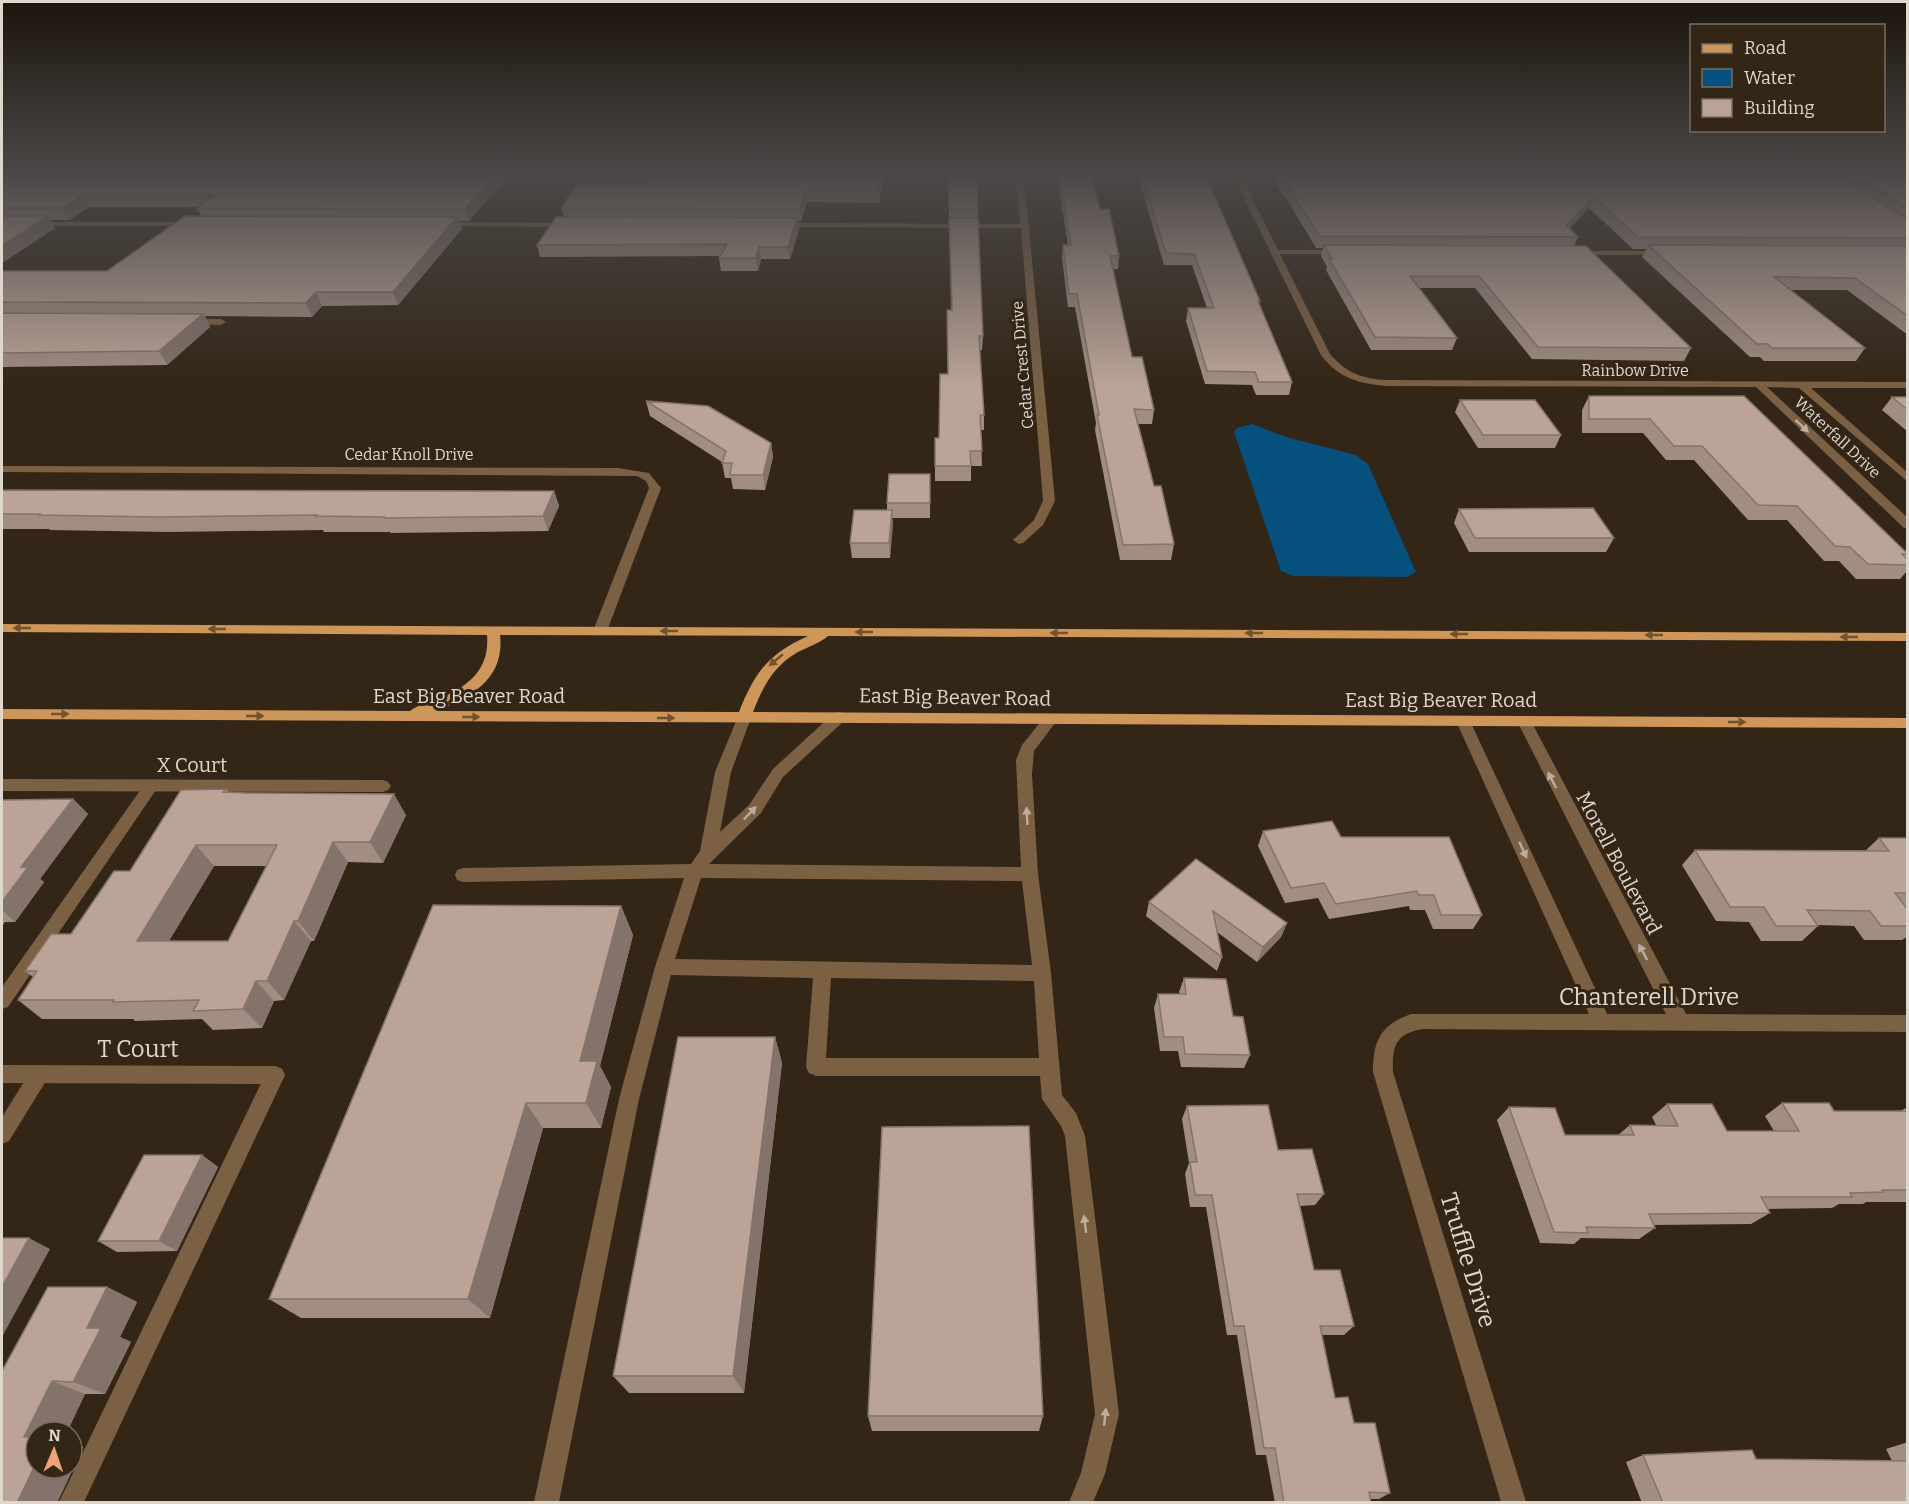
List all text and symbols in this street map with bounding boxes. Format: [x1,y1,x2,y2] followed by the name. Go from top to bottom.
[1690,24,1885,132] legend
[1744,37,1787,59] text: Road
[1744,67,1795,89] text: Water
[1744,97,1815,119] text: Building
[1007,300,1038,430] street label: Cedar Crest Drive
[1581,361,1689,380] street label: Rainbow Drive
[1791,393,1885,482] street label: Waterfall Drive
[1795,419,1810,433] one-way arrow
[344,445,474,464] street label: Cedar Knoll Drive
[13,624,32,633] one-way arrow
[208,624,227,634] one-way arrow
[659,626,678,636] one-way arrow
[854,627,873,637] one-way arrow
[1049,628,1068,638] one-way arrow
[1244,628,1263,638] one-way arrow
[1450,629,1469,639] one-way arrow
[1645,631,1664,640] one-way arrow
[1840,632,1859,641] one-way arrow
[768,653,784,666] one-way arrow
[859,683,1052,711] street label: East Big Beaver Road
[373,684,565,708] street label: East Big Beaver Road
[1345,688,1537,712] street label: East Big Beaver Road
[50,710,69,719] one-way arrow
[245,711,264,721] one-way arrow
[461,712,480,722] one-way arrow
[656,713,675,722] one-way arrow
[1728,717,1747,727] one-way arrow
[157,753,227,777] street label: X Court
[1547,771,1557,788] one-way arrow
[1571,788,1667,939] street label: Morell Boulevard
[743,805,757,820] one-way arrow
[1022,806,1031,825] one-way arrow
[1518,842,1527,859] one-way arrow
[1638,944,1648,961] one-way arrow
[1559,983,1739,1011] street label: Chanterell Drive
[97,1035,179,1063] street label: T Court
[1434,1189,1502,1331] street label: Truffle Drive
[1080,1214,1090,1233] one-way arrow
[1100,1407,1110,1426] one-way arrow
[24,1420,84,1480] north arrow
[48,1426,61,1445] text: N

